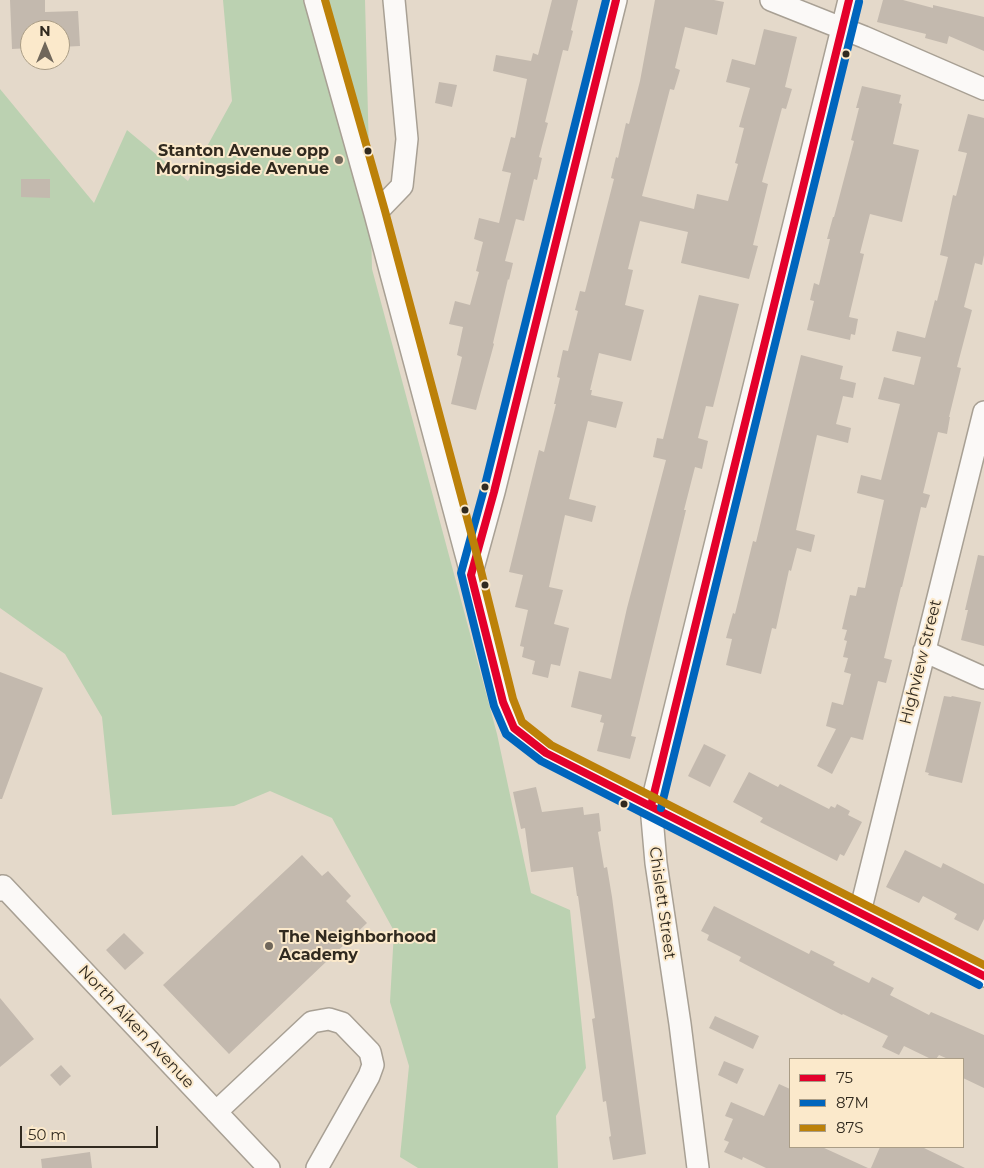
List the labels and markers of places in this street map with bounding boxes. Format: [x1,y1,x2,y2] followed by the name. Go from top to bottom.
[841,49,851,59] unlabelled marker
[156,141,329,179] place label: Stanton Avenue opp Morningside Avenue
[363,146,373,156] unlabelled marker
[333,154,345,166] marker: Stanton Avenue opp Morningside Avenue
[480,482,490,492] unlabelled marker
[460,505,470,515] unlabelled marker
[480,580,490,590] unlabelled marker
[619,799,629,809] unlabelled marker
[279,927,436,965] place label: The Neighborhood Academy
[263,940,275,952] marker: The Neighborhood Academy

